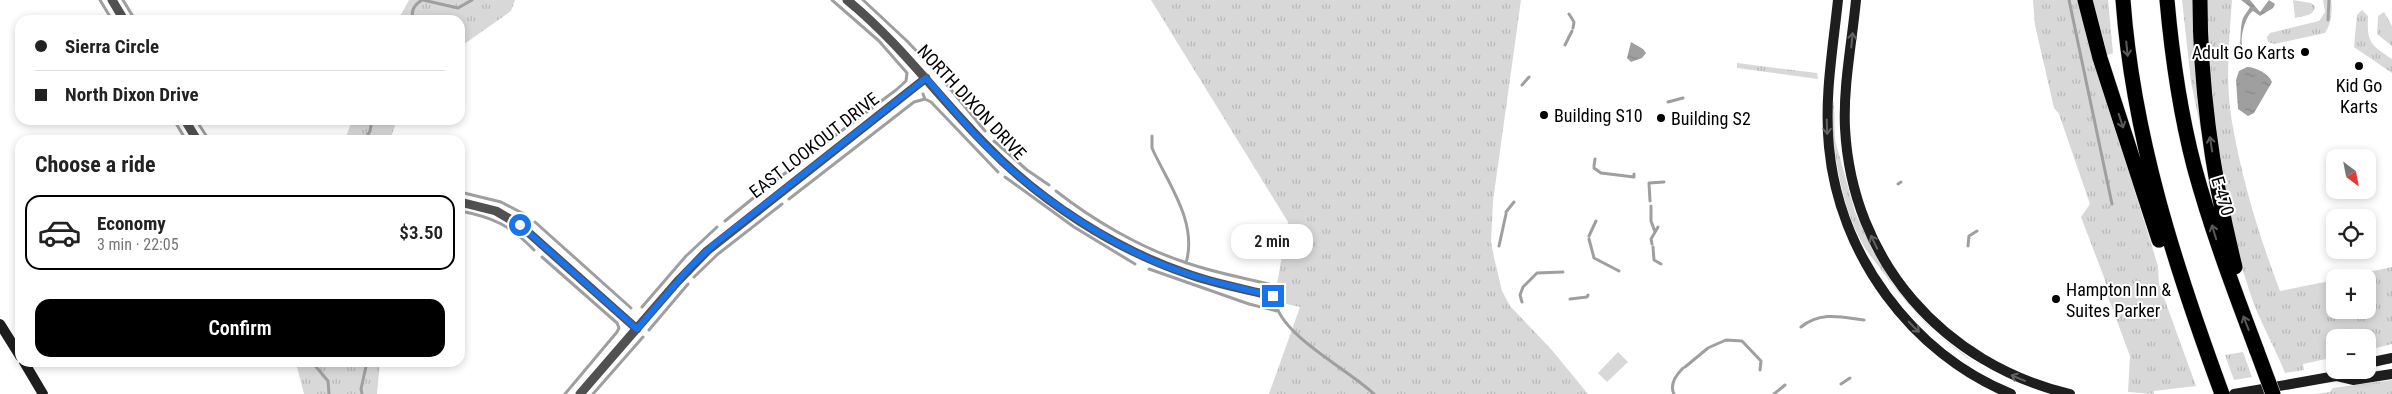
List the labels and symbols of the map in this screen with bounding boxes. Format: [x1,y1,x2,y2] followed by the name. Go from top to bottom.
[1847,32,1857,48] one-way arrow
[913,40,1031,164] street label: NORTH DIXON DRIVE
[2122,40,2132,56] one-way arrow
[2192,42,2295,63] place label: Adult Go Karts
[2299,46,2311,58] marker: Adult Go Karts
[2353,60,2365,72] marker: Kid Go Karts
[2336,75,2382,117] place label: Kid Go Karts
[745,88,883,202] street label: EAST LOOKOUT DRIVE
[1554,105,1643,126] place label: Building S10
[1671,108,1751,129] place label: Building S2
[1538,109,1550,121] marker: Building S10
[1655,112,1667,124] marker: Building S2
[2116,112,2126,128] one-way arrow
[1823,119,1832,135] one-way arrow
[2205,137,2215,153] one-way arrow
[2326,149,2376,199] north arrow
[2207,174,2239,218] street label: E-470
[509,214,531,236] route start
[1232,224,1314,258] callout: 2 min
[2209,225,2219,241] one-way arrow
[1869,234,1879,249] one-way arrow
[2066,279,2171,321] place label: Hampton Inn & Suites Parker
[1262,285,1284,307] route end
[2050,293,2062,305] marker: Hampton Inn & Suites Parker
[2241,316,2250,331] one-way arrow
[1907,321,1920,333] one-way arrow
[2011,372,2026,382] one-way arrow

